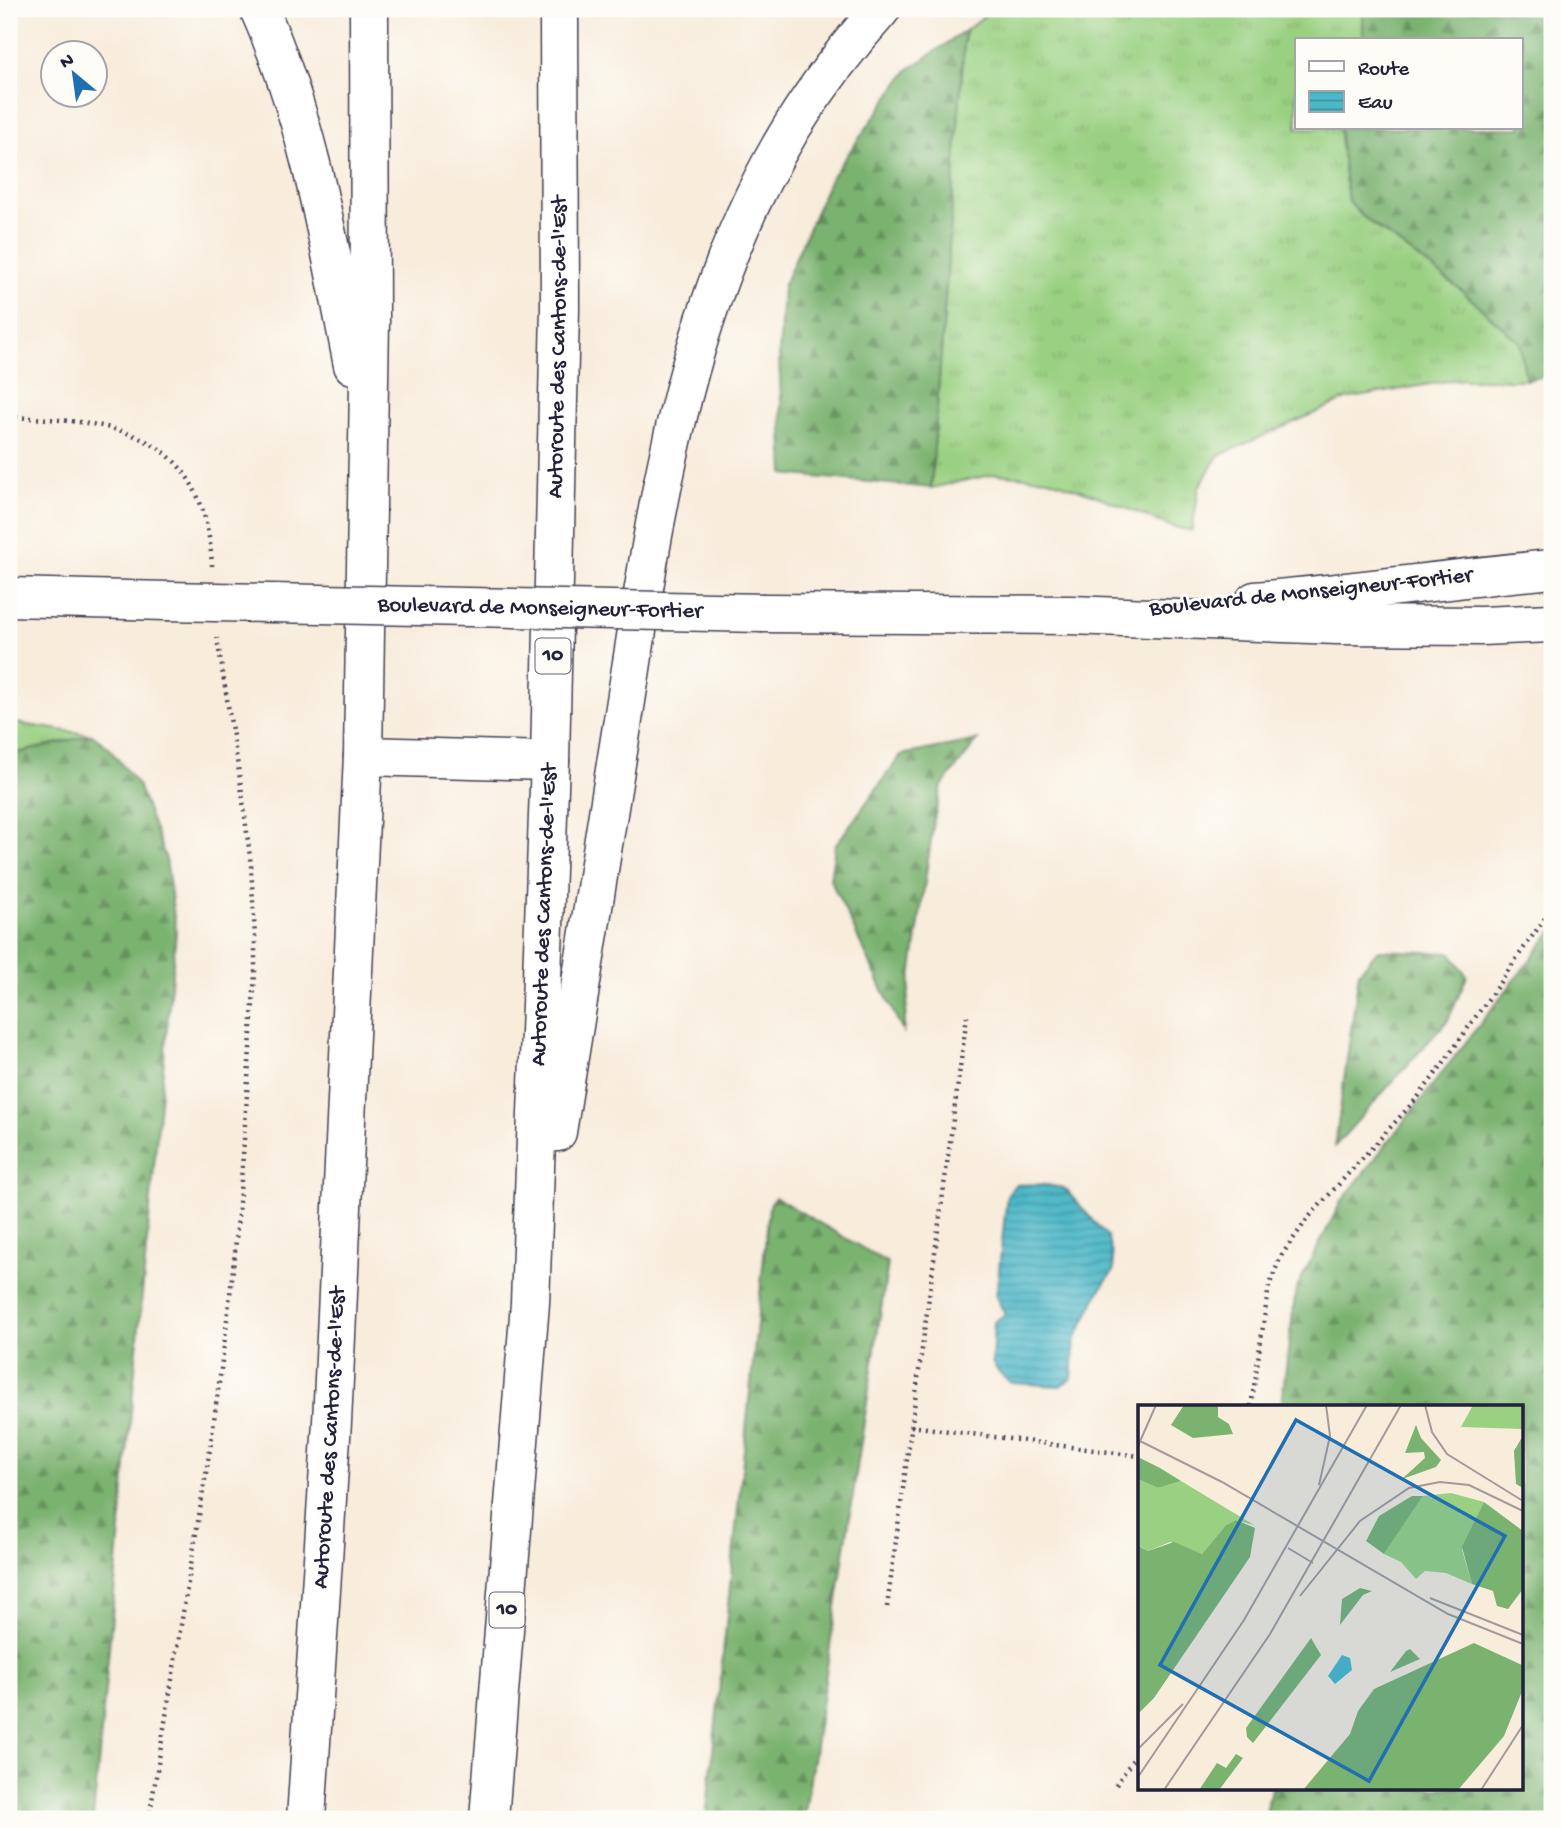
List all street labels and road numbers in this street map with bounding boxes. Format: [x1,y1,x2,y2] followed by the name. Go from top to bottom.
[542,194,574,499] street label: Autoroute des Cantons-de-l'Est
[1147,562,1476,623] street label: Boulevard de Monseigneur-Fortier
[376,592,704,625] street label: Boulevard de Monseigneur-Fortier
[536,638,570,674] road number: 10
[525,762,563,1067] street label: Autoroute des Cantons-de-l'Est
[308,1285,352,1590] street label: Autoroute des Cantons-de-l'Est
[490,1592,524,1628] road number: 10

